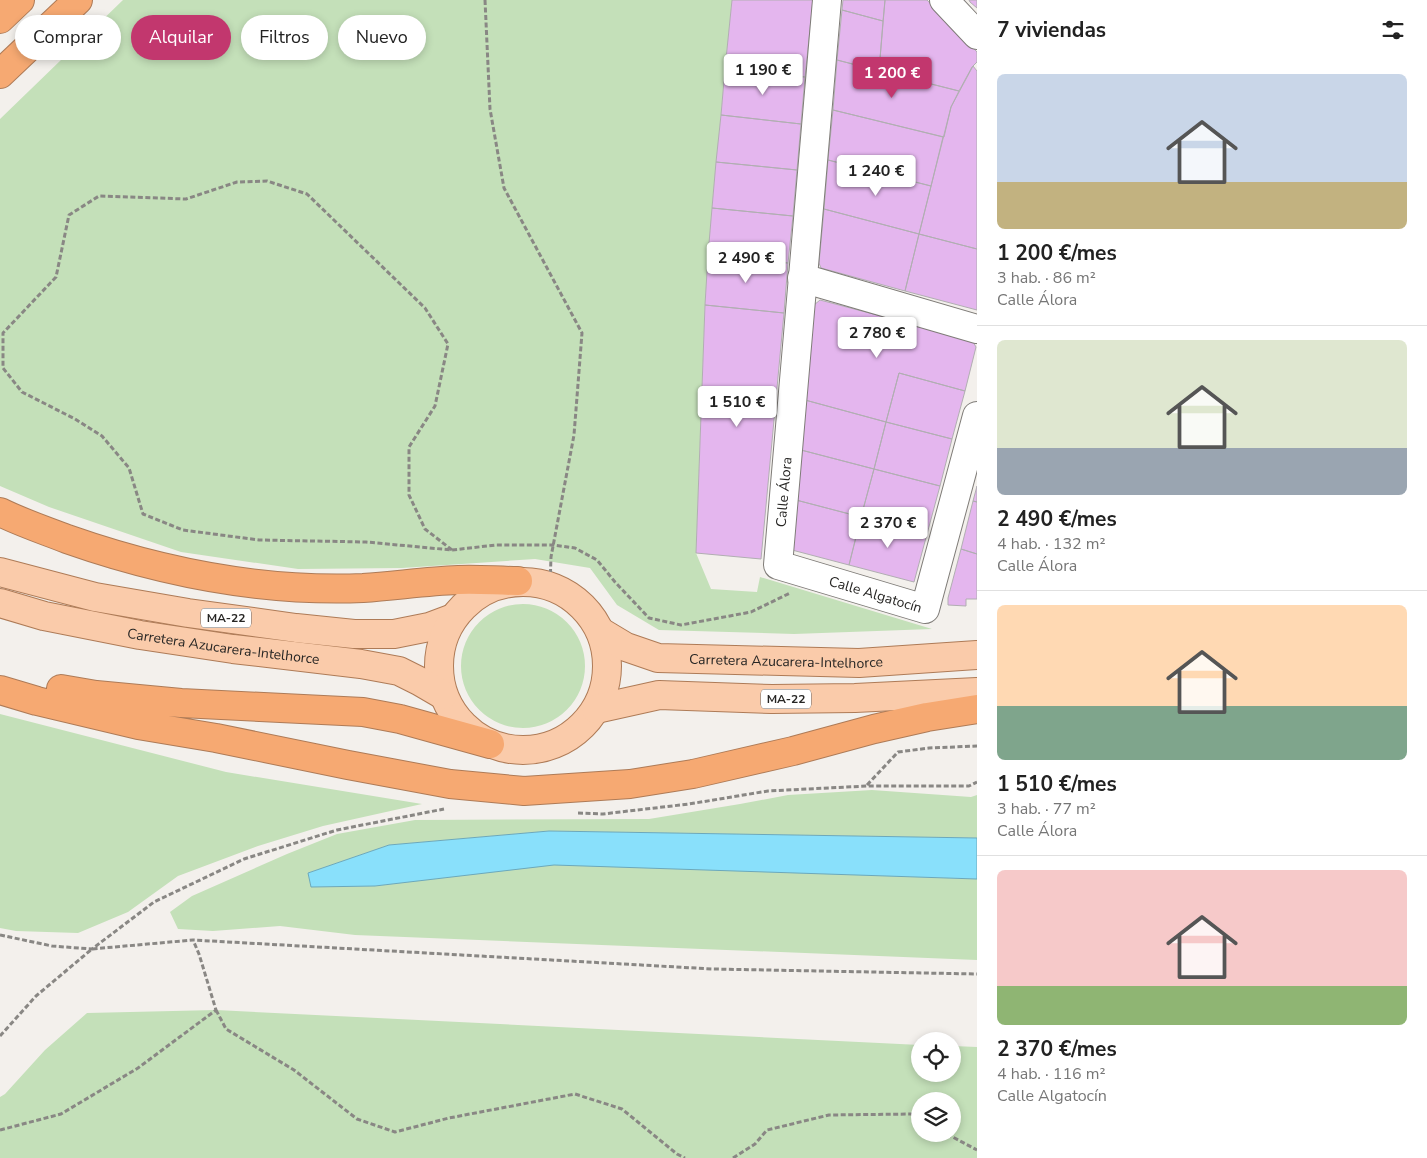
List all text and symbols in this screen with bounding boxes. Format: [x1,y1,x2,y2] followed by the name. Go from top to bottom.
[15,15,121,60] chip: Comprar
[131,15,231,60] chip: Alquilar
[241,15,328,60] chip: Filtros
[338,15,426,60] chip: Nuevo
[997,16,1106,44] text: 7 viviendas
[1379,16,1407,44] icon: filters
[717,54,809,96] pin: 1 190 €
[846,56,938,99] pin: 1 200 €
[735,59,791,81] text: 1 190 €
[864,62,920,84] text: 1 200 €
[1157,107,1247,197] icon: home
[830,154,922,197] pin: 1 240 €
[848,160,904,182] text: 1 240 €
[997,239,1117,267] text: 1 200 €/mes
[700,242,792,284] pin: 2 490 €
[718,247,774,269] text: 2 490 €
[997,267,1096,289] text: 3 hab. · 86 m²
[997,289,1077,311] text: Calle Álora
[831,316,923,359] pin: 2 780 €
[849,322,905,344] text: 2 780 €
[1157,372,1247,462] icon: home
[691,386,783,428] pin: 1 510 €
[709,391,765,413] text: 1 510 €
[771,456,797,528] street label: Calle Álora
[997,505,1117,533] text: 2 490 €/mes
[842,506,934,549] pin: 2 370 €
[860,512,916,534] text: 2 370 €
[997,533,1105,555] text: 4 hab. · 132 m²
[997,555,1077,577] text: Calle Álora
[827,571,924,617] street label: Calle Algatocín
[201,608,251,628] road number: MA-22
[126,623,321,669] street label: Carretera Azucarera-Intelhorce
[1157,637,1247,727] icon: home
[689,649,883,673] street label: Carretera Azucarera-Intelhorce
[761,690,811,709] road number: MA-22
[997,770,1117,798] text: 1 510 €/mes
[997,798,1096,820] text: 3 hab. · 77 m²
[997,820,1077,842] text: Calle Álora
[1157,902,1247,992] icon: home
[911,1032,961,1142] map controls
[911,1032,961,1082] button: locate
[997,1035,1117,1063] text: 2 370 €/mes
[997,1063,1105,1085] text: 4 hab. · 116 m²
[997,1085,1107,1107] text: Calle Algatocín
[911,1092,961,1142] button: layers

